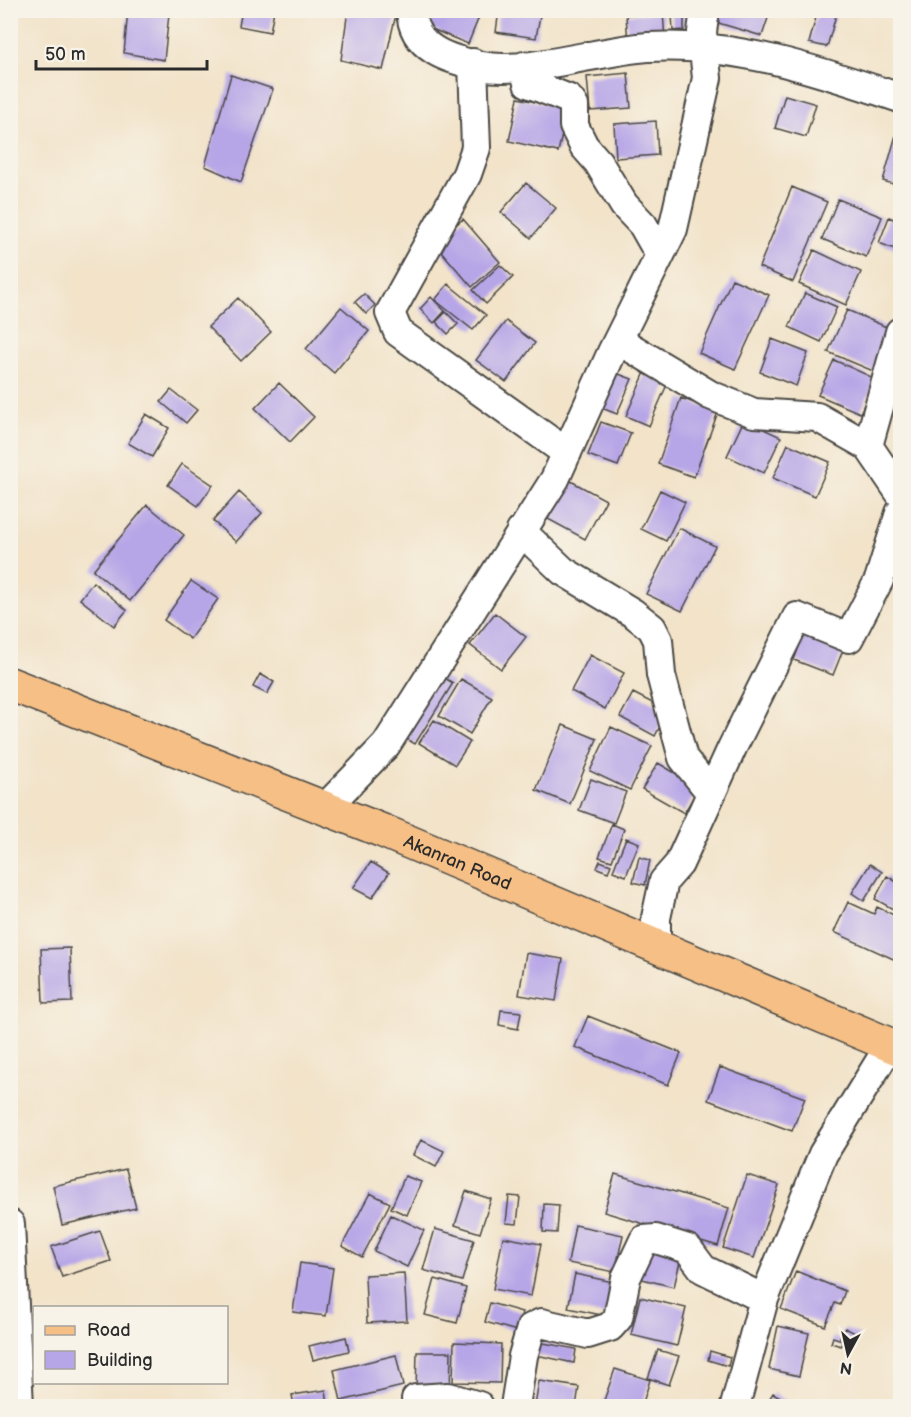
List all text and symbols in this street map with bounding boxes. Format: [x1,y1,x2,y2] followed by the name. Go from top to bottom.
[36,33,207,71] scale bar
[45,44,86,65] text: 50 m
[401,831,514,895] street label: Akanran Road
[33,1306,228,1384] legend
[87,1320,131,1341] text: Road
[818,1324,878,1384] north arrow
[87,1350,153,1371] text: Building
[839,1357,853,1378] text: N

